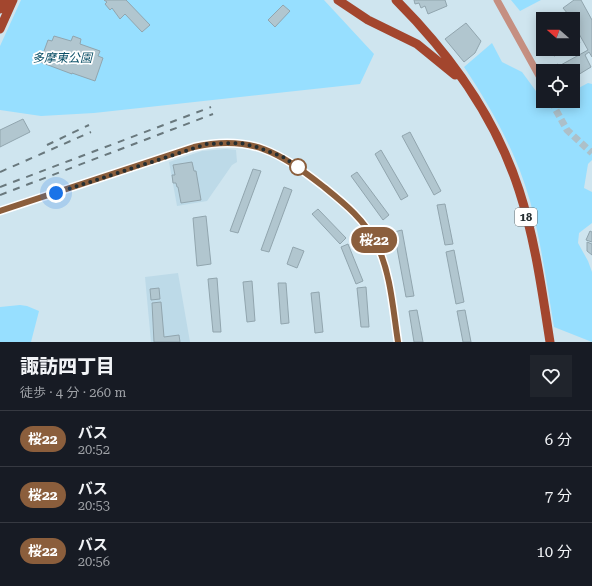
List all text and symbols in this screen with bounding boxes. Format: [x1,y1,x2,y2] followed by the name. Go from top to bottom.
[536,12,580,56] north arrow
[536,12,580,108] map controls
[32,51,94,65] park label: 多摩東公園
[536,64,580,108] button: locate
[289,158,307,176] unlabelled marker
[46,183,66,203] your location
[515,208,537,226] road number: 18
[351,227,397,253] line badge: 桜22
[359,232,389,248] text: 桜22
[20,355,115,378] text: 諏訪四丁目
[530,355,572,397] button: heart
[20,385,126,400] text: 徒歩 · 4 分 · 260 m
[78,424,108,442] text: バス
[28,431,58,447] text: 桜22
[545,431,572,449] text: 6 分
[78,442,110,457] text: 20:52
[78,480,108,498] text: バス
[28,487,58,503] text: 桜22
[545,487,572,505] text: 7 分
[78,498,110,513] text: 20:53
[78,536,108,554] text: バス
[28,543,58,559] text: 桜22
[536,543,572,561] text: 10 分
[78,554,110,569] text: 20:56

